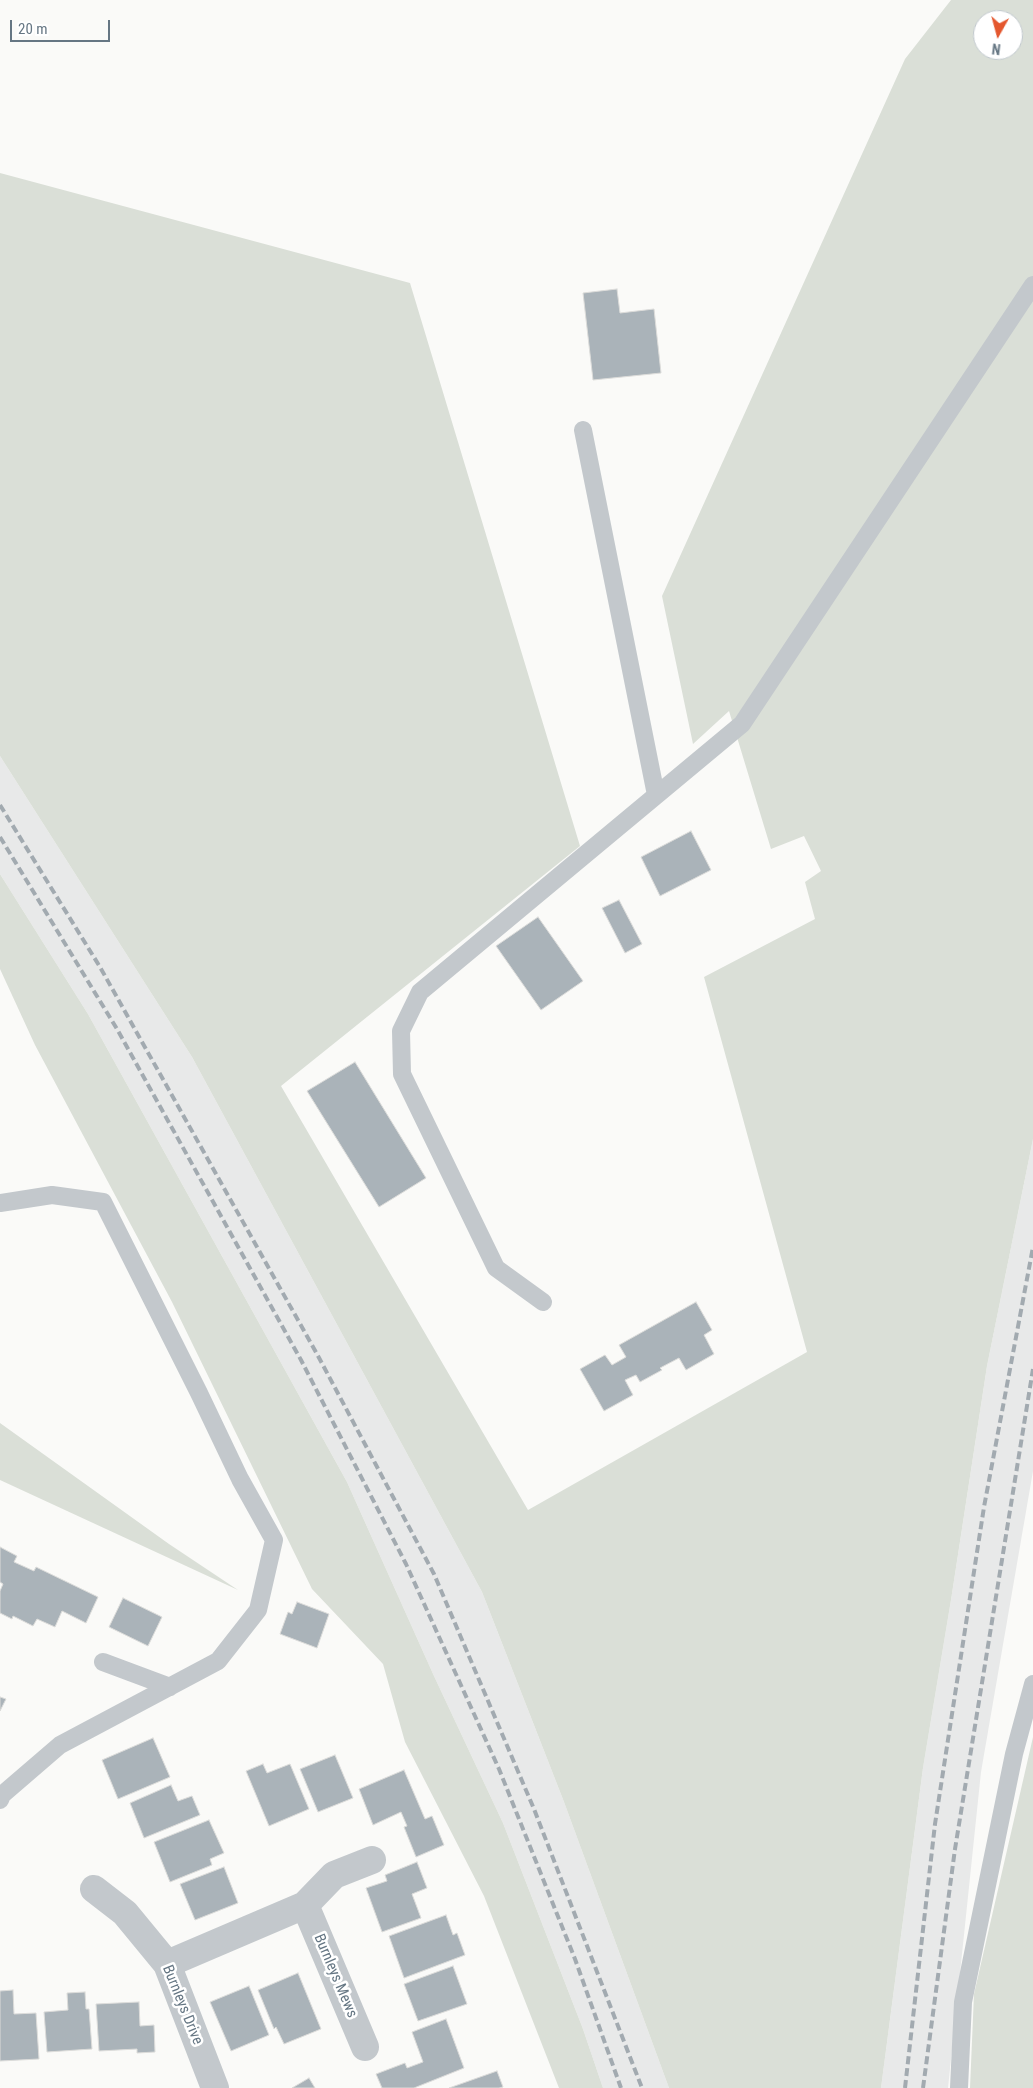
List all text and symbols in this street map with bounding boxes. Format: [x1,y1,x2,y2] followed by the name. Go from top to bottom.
[12,10,112,42] scale bar
[973,10,1023,60] north arrow
[18,20,48,38] text: 20 m
[991,40,1002,57] text: N
[309,1931,361,2021] street label: Burnleys Mews
[158,1963,206,2047] street label: Burnleys Drive

